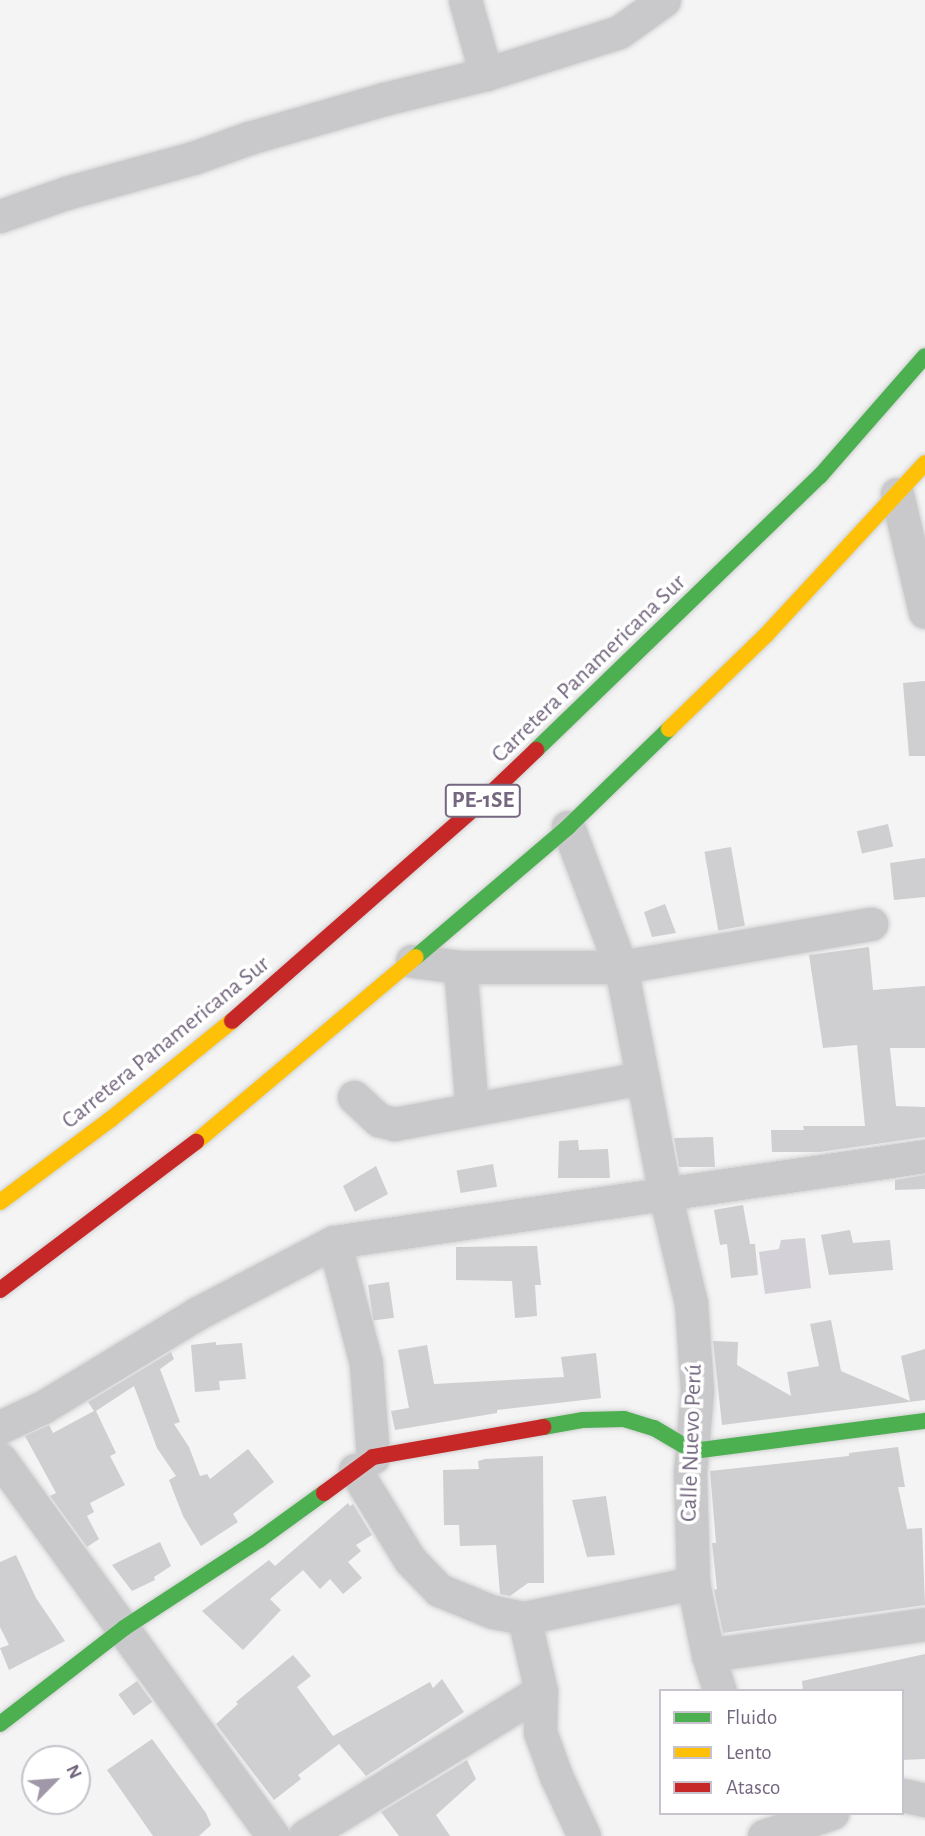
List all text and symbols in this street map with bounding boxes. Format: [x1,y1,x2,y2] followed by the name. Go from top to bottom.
[486,569,692,769] street label: Carretera Panamericana Sur
[444,782,522,820] road number: PE-1SE
[56,950,276,1136] street label: Carretera Panamericana Sur
[675,1364,709,1522] street label: Calle Nuevo Perú
[659,1689,904,1815] legend
[726,1707,777,1728] text: Fluido
[726,1742,772,1763] text: Lento
[21,1745,91,1815] north arrow
[62,1762,85,1782] text: N
[726,1777,780,1798] text: Atasco

